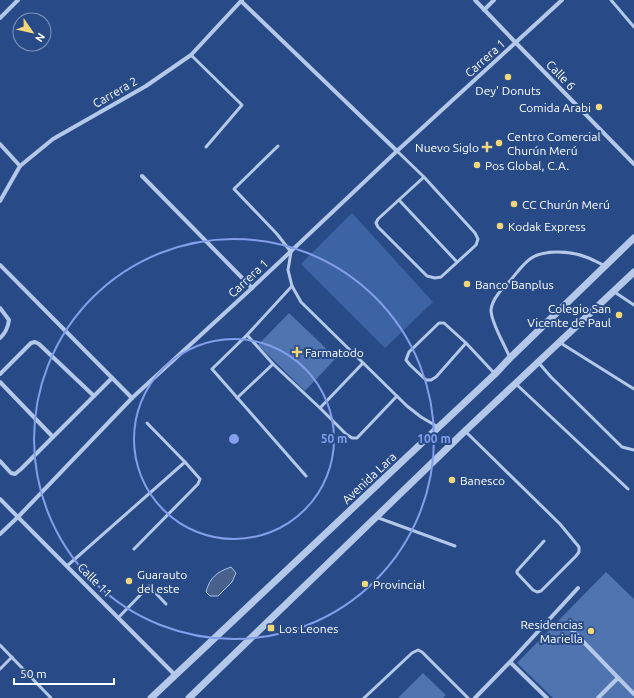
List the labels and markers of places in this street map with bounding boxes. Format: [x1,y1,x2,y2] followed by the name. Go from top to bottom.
[503,72,513,82] marker: Dey' Donuts
[475,84,541,97] place label: Dey' Donuts
[519,101,591,114] place label: Comida Arabi
[594,102,604,112] marker: Comida Arabi
[507,130,601,157] place label: Centro Comercial Churún Merú
[494,138,504,148] marker: Centro Comercial Churún Merú
[415,141,479,154] place label: Nuevo Siglo
[482,142,492,152] marker: Nuevo Siglo
[485,159,569,172] place label: Pos Global, C.A.
[472,160,482,170] marker: Pos Global, C.A.
[522,198,610,211] place label: CC Churún Merú
[509,199,519,209] marker: CC Churún Merú
[508,220,586,233] place label: Kodak Express
[495,221,505,231] marker: Kodak Express
[475,278,554,291] place label: Banco Banplus
[462,279,472,289] marker: Banco Banplus
[527,302,611,329] place label: Colegio San Vicente de Paul
[614,310,624,320] marker: Colegio San Vicente de Paul
[305,346,364,359] place label: Farmatodo
[292,347,302,357] marker: Farmatodo
[227,432,241,446] centre of rings
[460,474,505,487] place label: Banesco
[447,475,457,485] marker: Banesco
[137,568,187,595] place label: Guarauto del este
[124,576,134,586] marker: Guarauto del este
[373,578,425,591] place label: Provincial
[360,579,370,589] marker: Provincial
[520,618,583,645] place label: Residencias Mariella
[279,622,339,635] place label: Los Leones
[266,623,276,633] marker: Los Leones
[586,626,596,636] marker: Residencias Mariella

